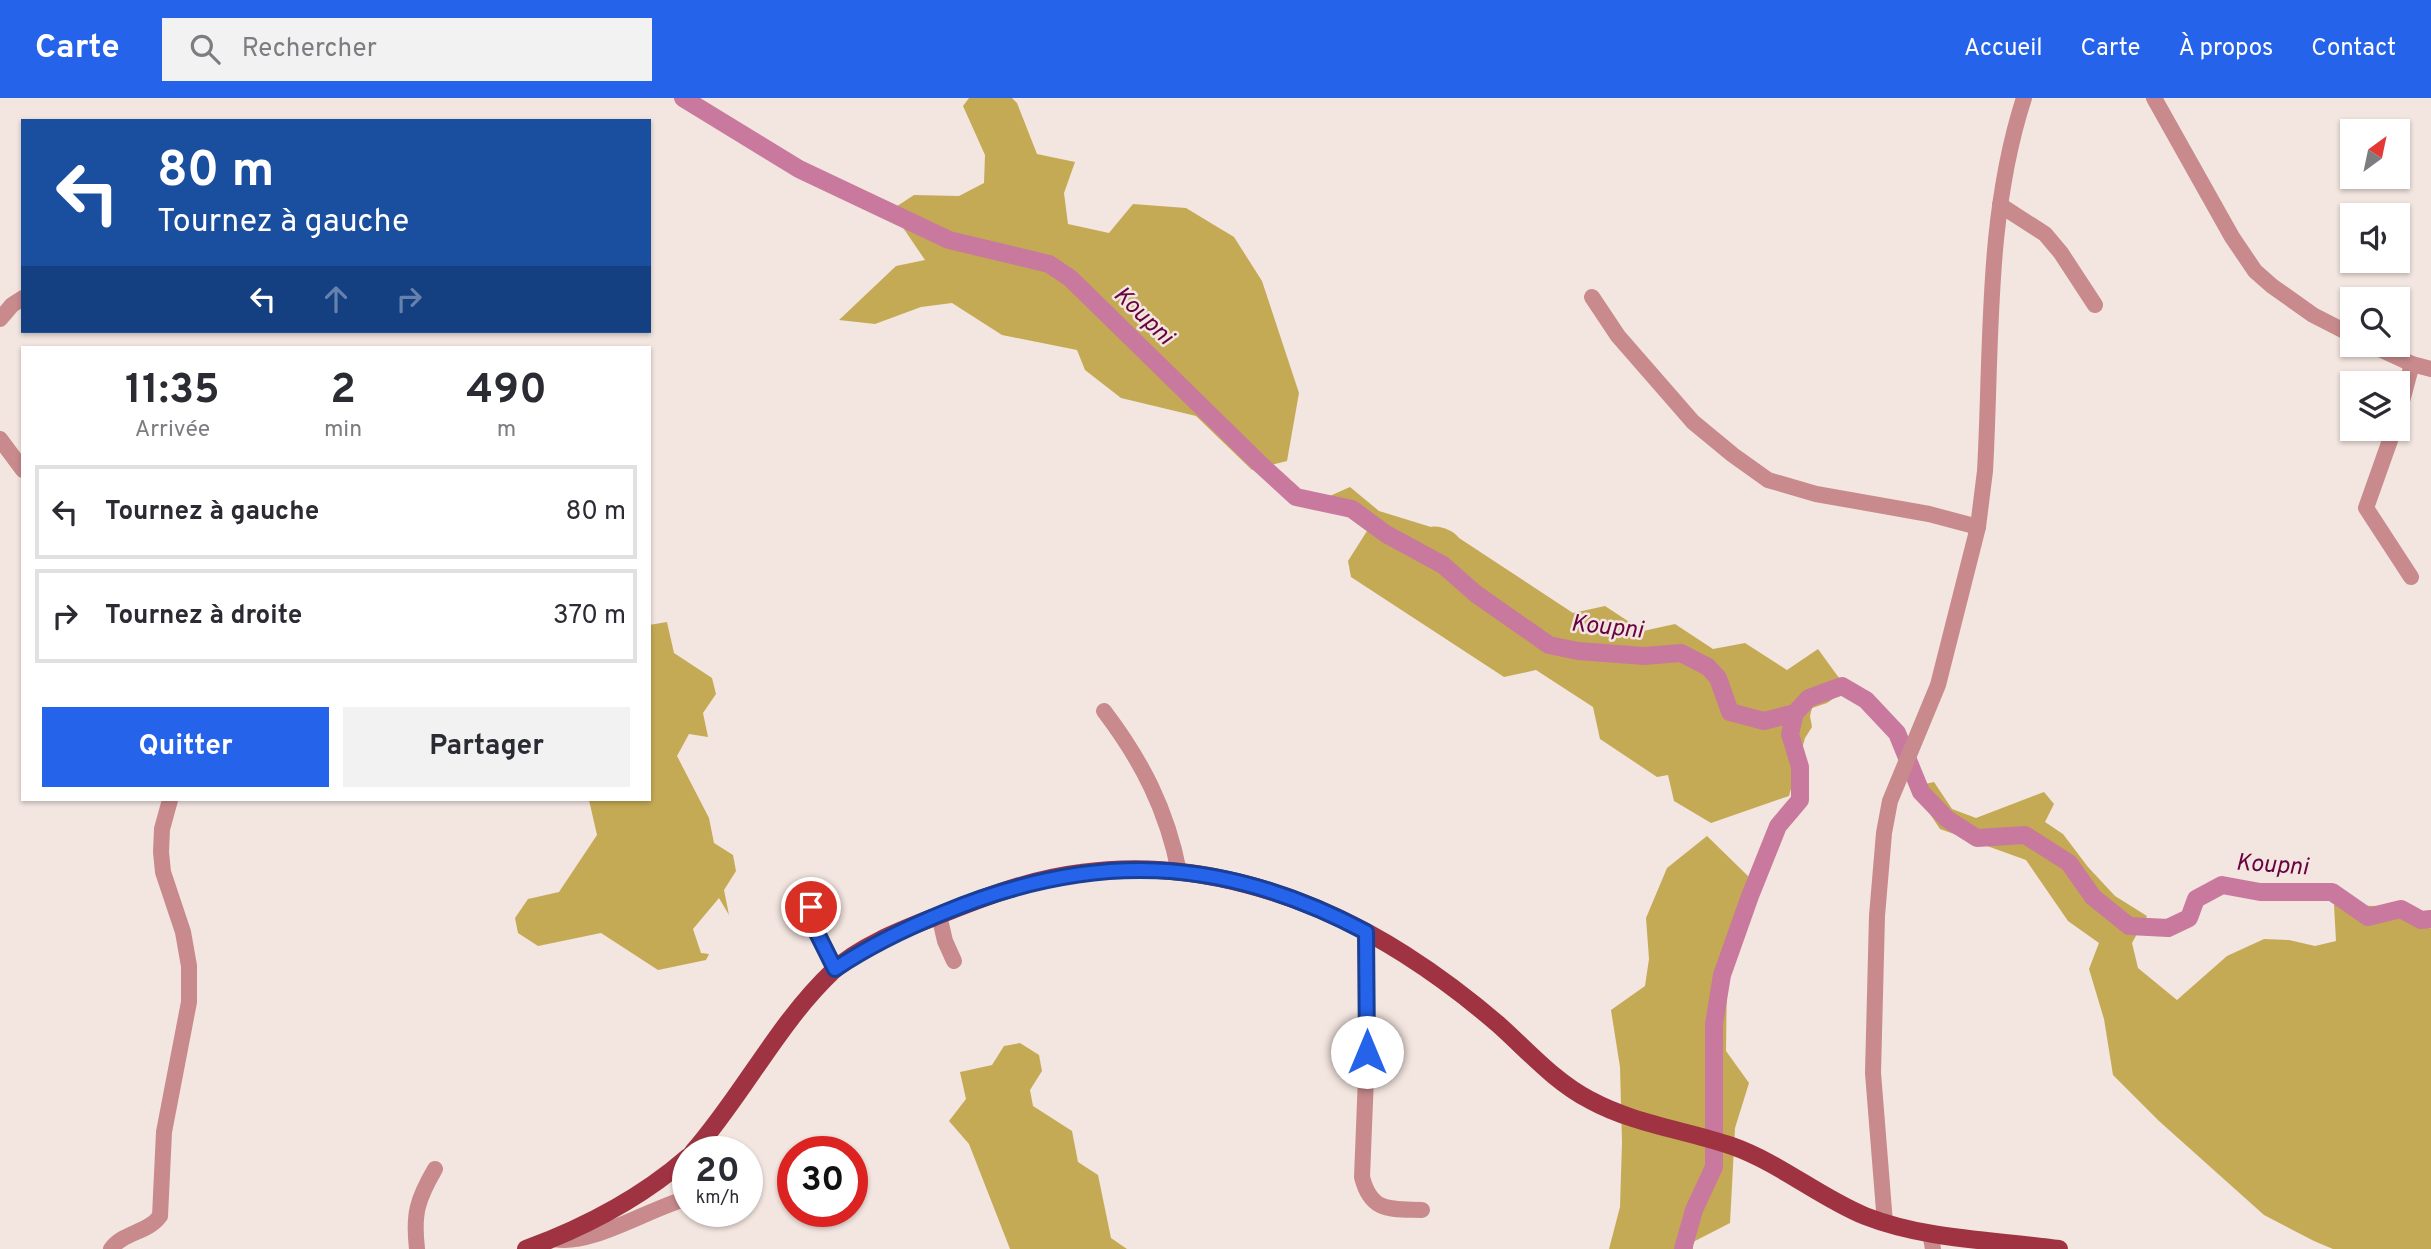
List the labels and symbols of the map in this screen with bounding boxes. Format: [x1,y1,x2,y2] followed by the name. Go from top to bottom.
[2340,119,2410,189] north arrow
[1106,281,1180,353] water label: Koupni
[1569,609,1645,647] water label: Koupni
[2235,849,2310,884] water label: Koupni
[781,877,841,937] pin
[1330,1015,1404,1089] position arrow
[777,1136,868,1227] speed limit sign: 30

